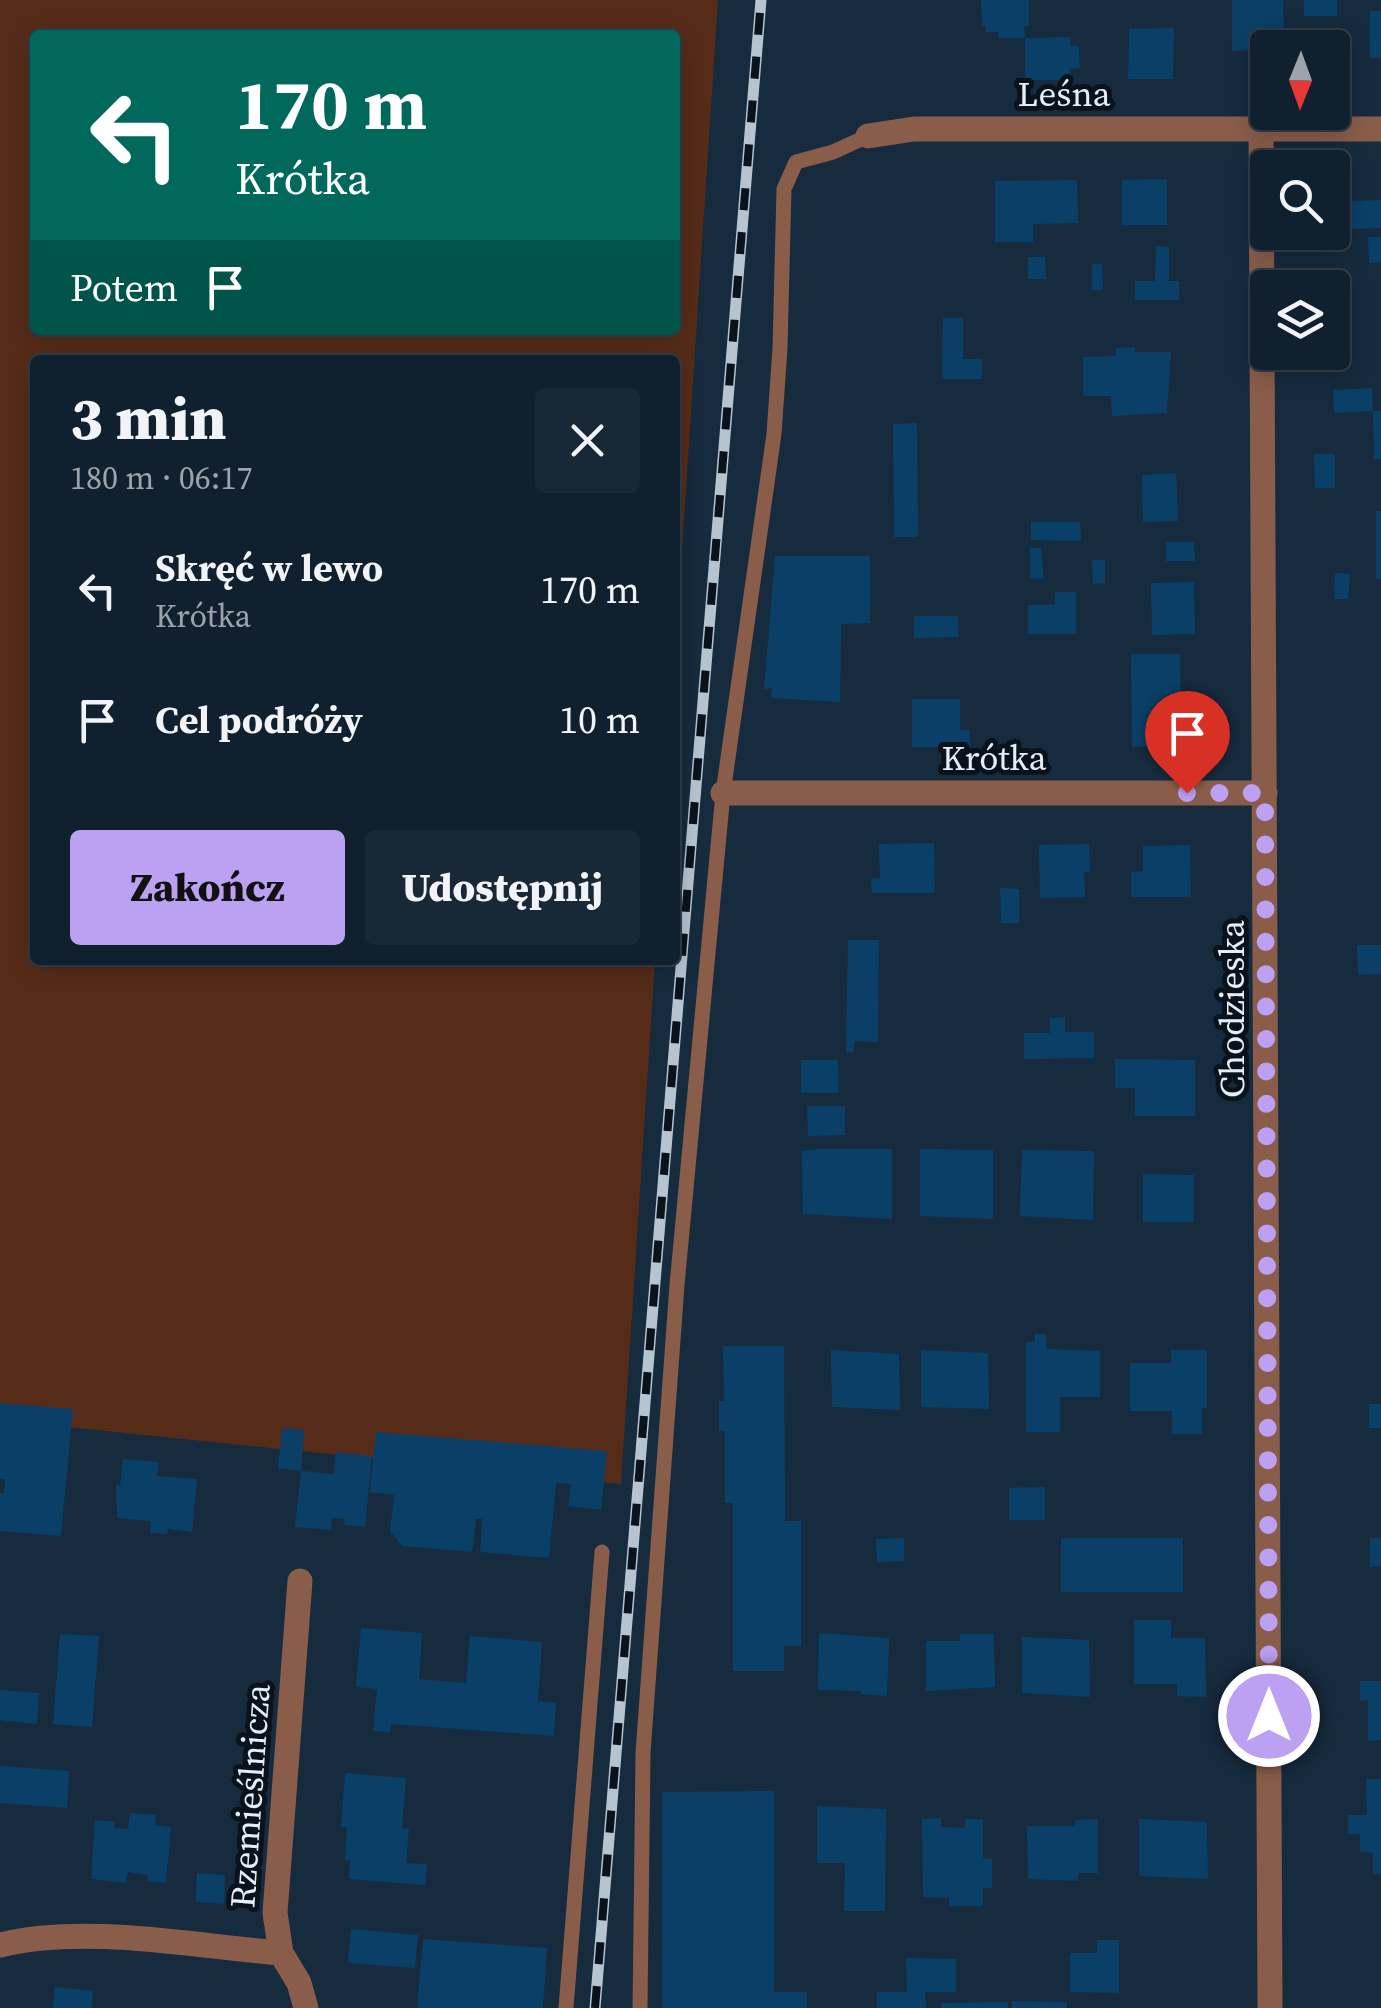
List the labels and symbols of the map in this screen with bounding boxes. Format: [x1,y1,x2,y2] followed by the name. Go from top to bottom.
[1250,30,1350,130] north arrow
[1018,70,1111,118] street label: Leśna
[1145,691,1230,794] pin
[941,734,1047,782] street label: Krótka
[1208,920,1256,1098] street label: Chodzieska
[1217,1664,1321,1768] position arrow
[218,1682,282,1909] street label: Rzemieślnicza

